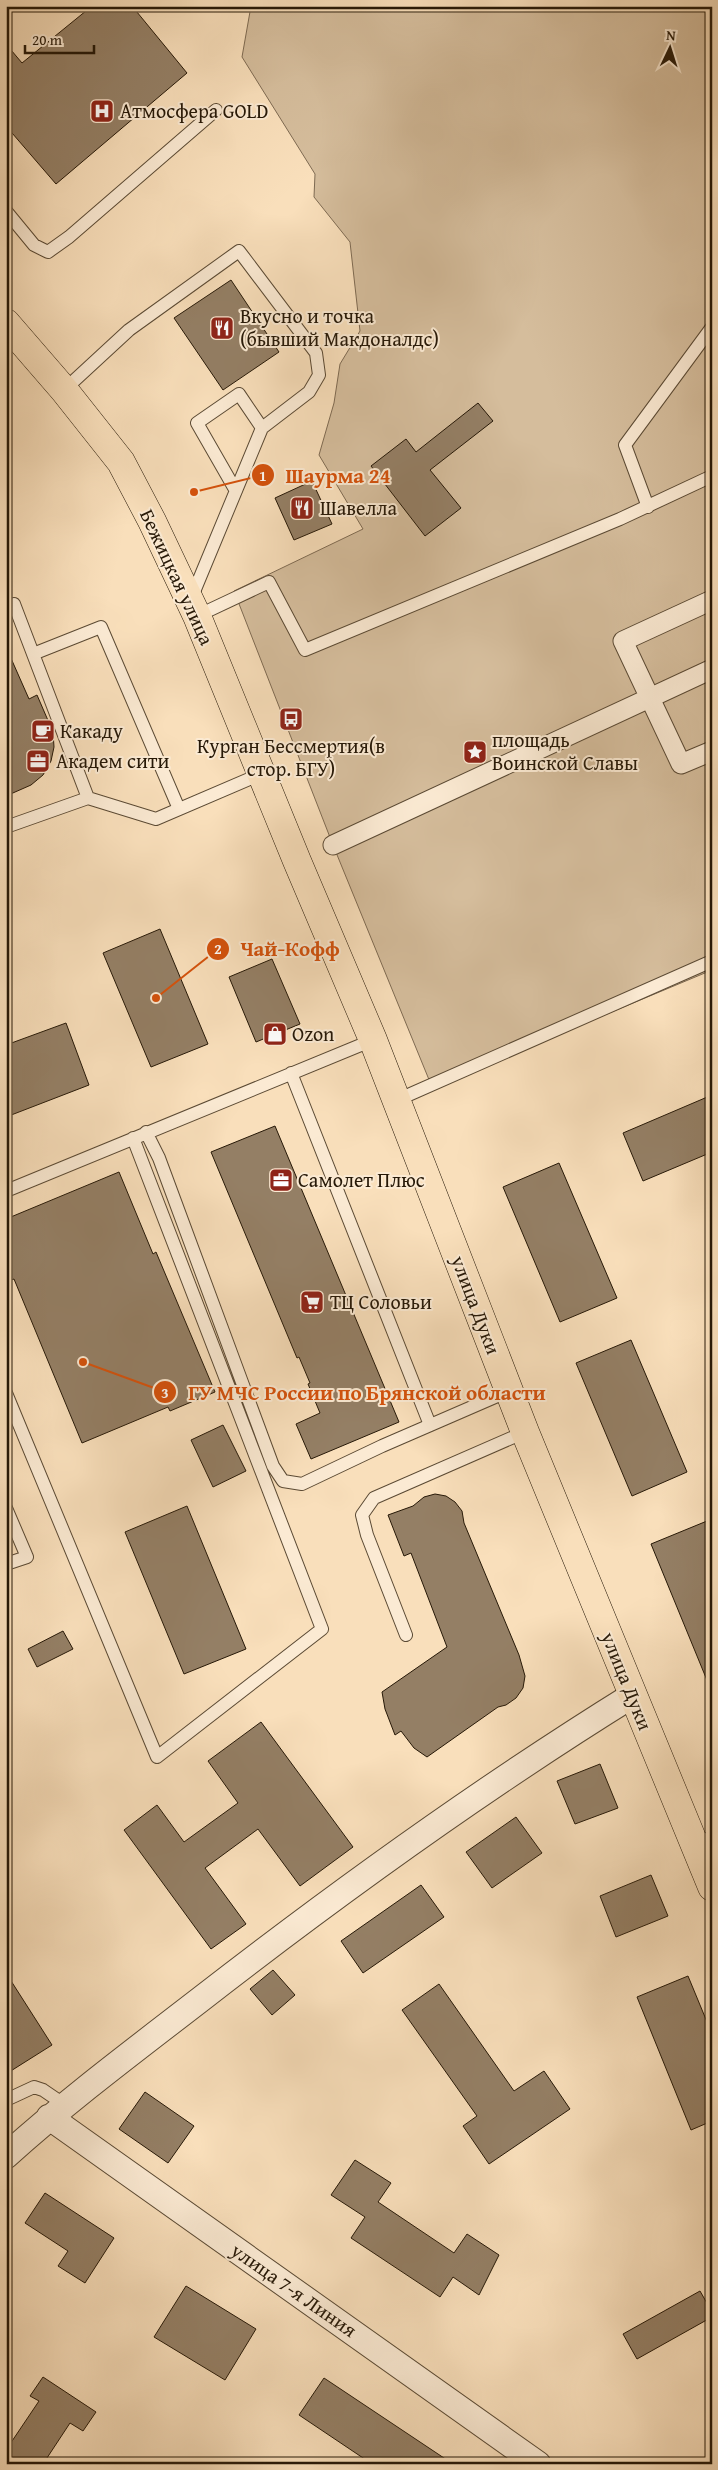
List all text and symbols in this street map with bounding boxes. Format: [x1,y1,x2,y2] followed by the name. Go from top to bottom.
[25,22,94,54] scale bar
[646,22,696,72] north arrow
[666,25,677,45] text: N
[32,29,63,50] text: 20 m
[120,96,269,125] place label: Атмосфера GOLD
[89,98,115,124] hospital icon: Атмосфера GOLD
[240,301,439,353] place label: Вкусно и точка (бывший Макдоналдс)
[209,315,235,341] restaurant icon: Вкусно и точка (бывший Макдоналдс)
[250,457,400,493] callout: Шаурма 24
[285,460,391,491] text: Шаурма 24
[259,465,267,486] text: 1
[320,493,397,522] place label: Шавелла
[289,495,315,521] restaurant icon: Шавелла
[133,504,222,650] street label: Бежицкая улица
[278,706,304,732] bus stop icon: Курган Бессмертия(в стор. БГУ)
[60,716,123,745] place label: Какаду
[30,718,56,744] cafe icon: Какаду
[492,725,638,777] place label: площадь Воинской Славы
[197,731,385,783] place label: Курган Бессмертия(в стор. БГУ)
[462,739,488,765] place icon: площадь Воинской Славы
[56,746,169,775] place label: Академ сити
[25,748,51,774] office icon: Академ сити
[205,931,350,967] callout: Чай-Кофф
[240,933,340,964] text: Чай-Кофф
[214,938,222,959] text: 2
[292,1019,334,1048] place label: Ozon
[262,1021,288,1047] shop icon: Ozon
[298,1165,425,1194] place label: Самолет Плюс
[268,1167,294,1193] office icon: Самолет Плюс
[444,1250,509,1359] street label: улица Дуки
[330,1287,432,1316] place label: ТЦ Соловьи
[299,1289,325,1315] supermarket icon: ТЦ Соловьи
[153,1374,555,1410] callout: ГУ МЧС России по Брянской области
[188,1377,546,1408] text: ГУ МЧС России по Брянской области
[161,1382,169,1403] text: 3
[594,1626,660,1734] street label: улица Дуки
[225,2235,363,2344] street label: улица 7-я Линия

